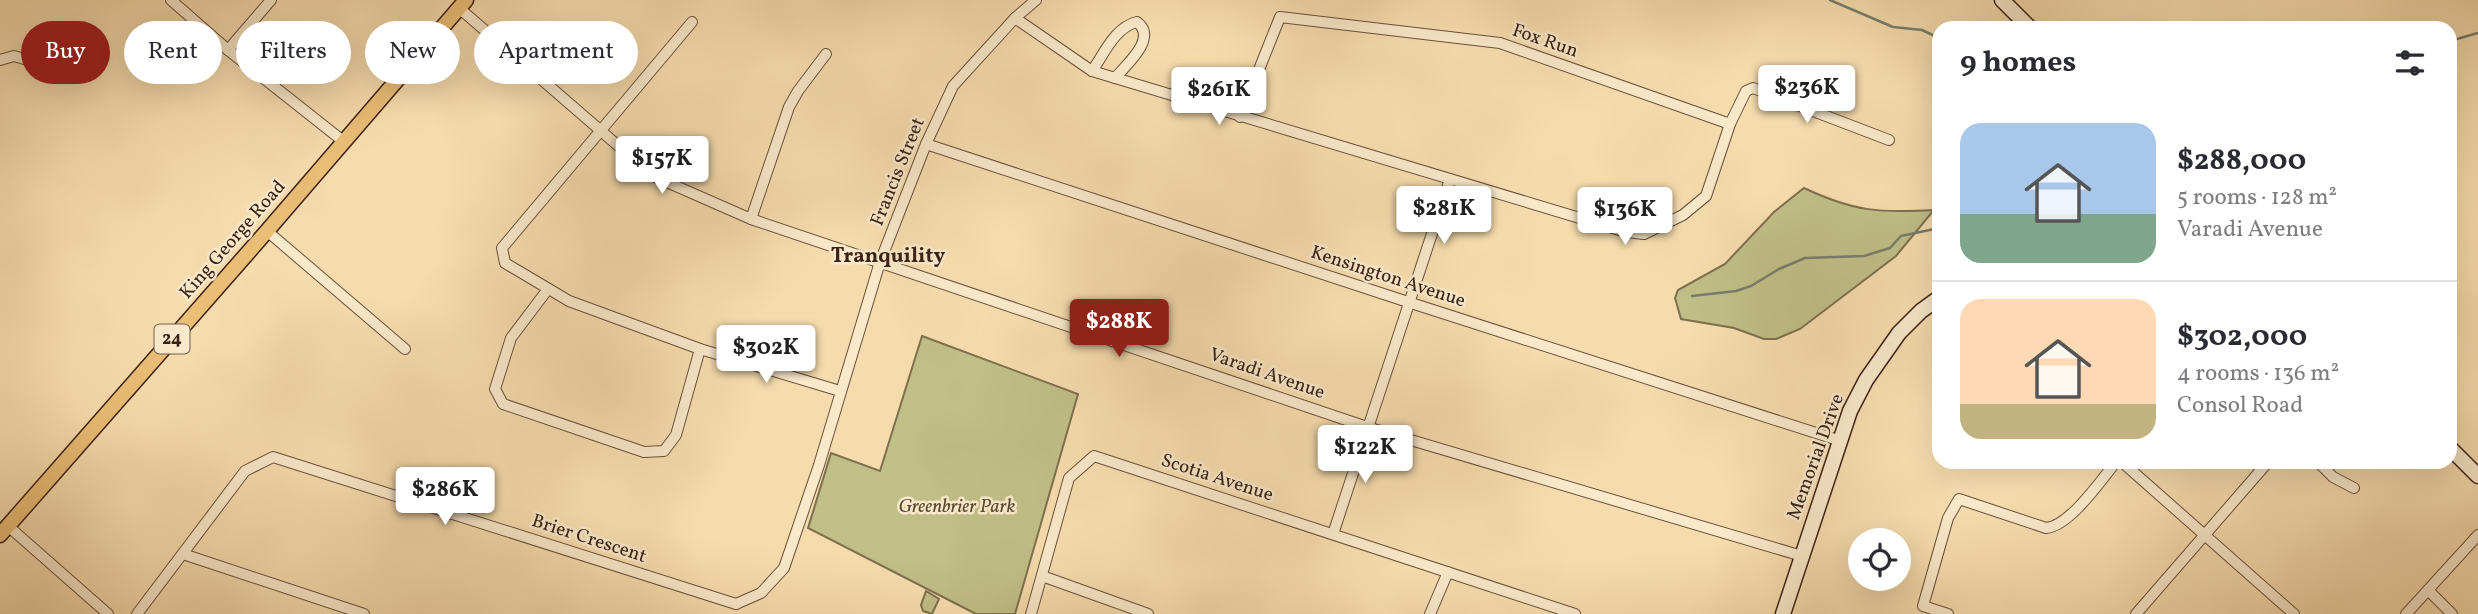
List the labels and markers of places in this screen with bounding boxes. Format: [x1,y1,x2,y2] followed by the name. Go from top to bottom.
[1758,66,1856,125] pin: $236K
[1170,68,1268,127] pin: $261K
[613,136,711,196] pin: $157K
[1395,187,1493,246] pin: $281K
[1576,188,1674,247] pin: $136K
[1070,300,1168,359] pin: $288K
[717,326,815,385] pin: $302K
[1316,426,1414,485] pin: $122K
[396,468,494,527] pin: $286K

